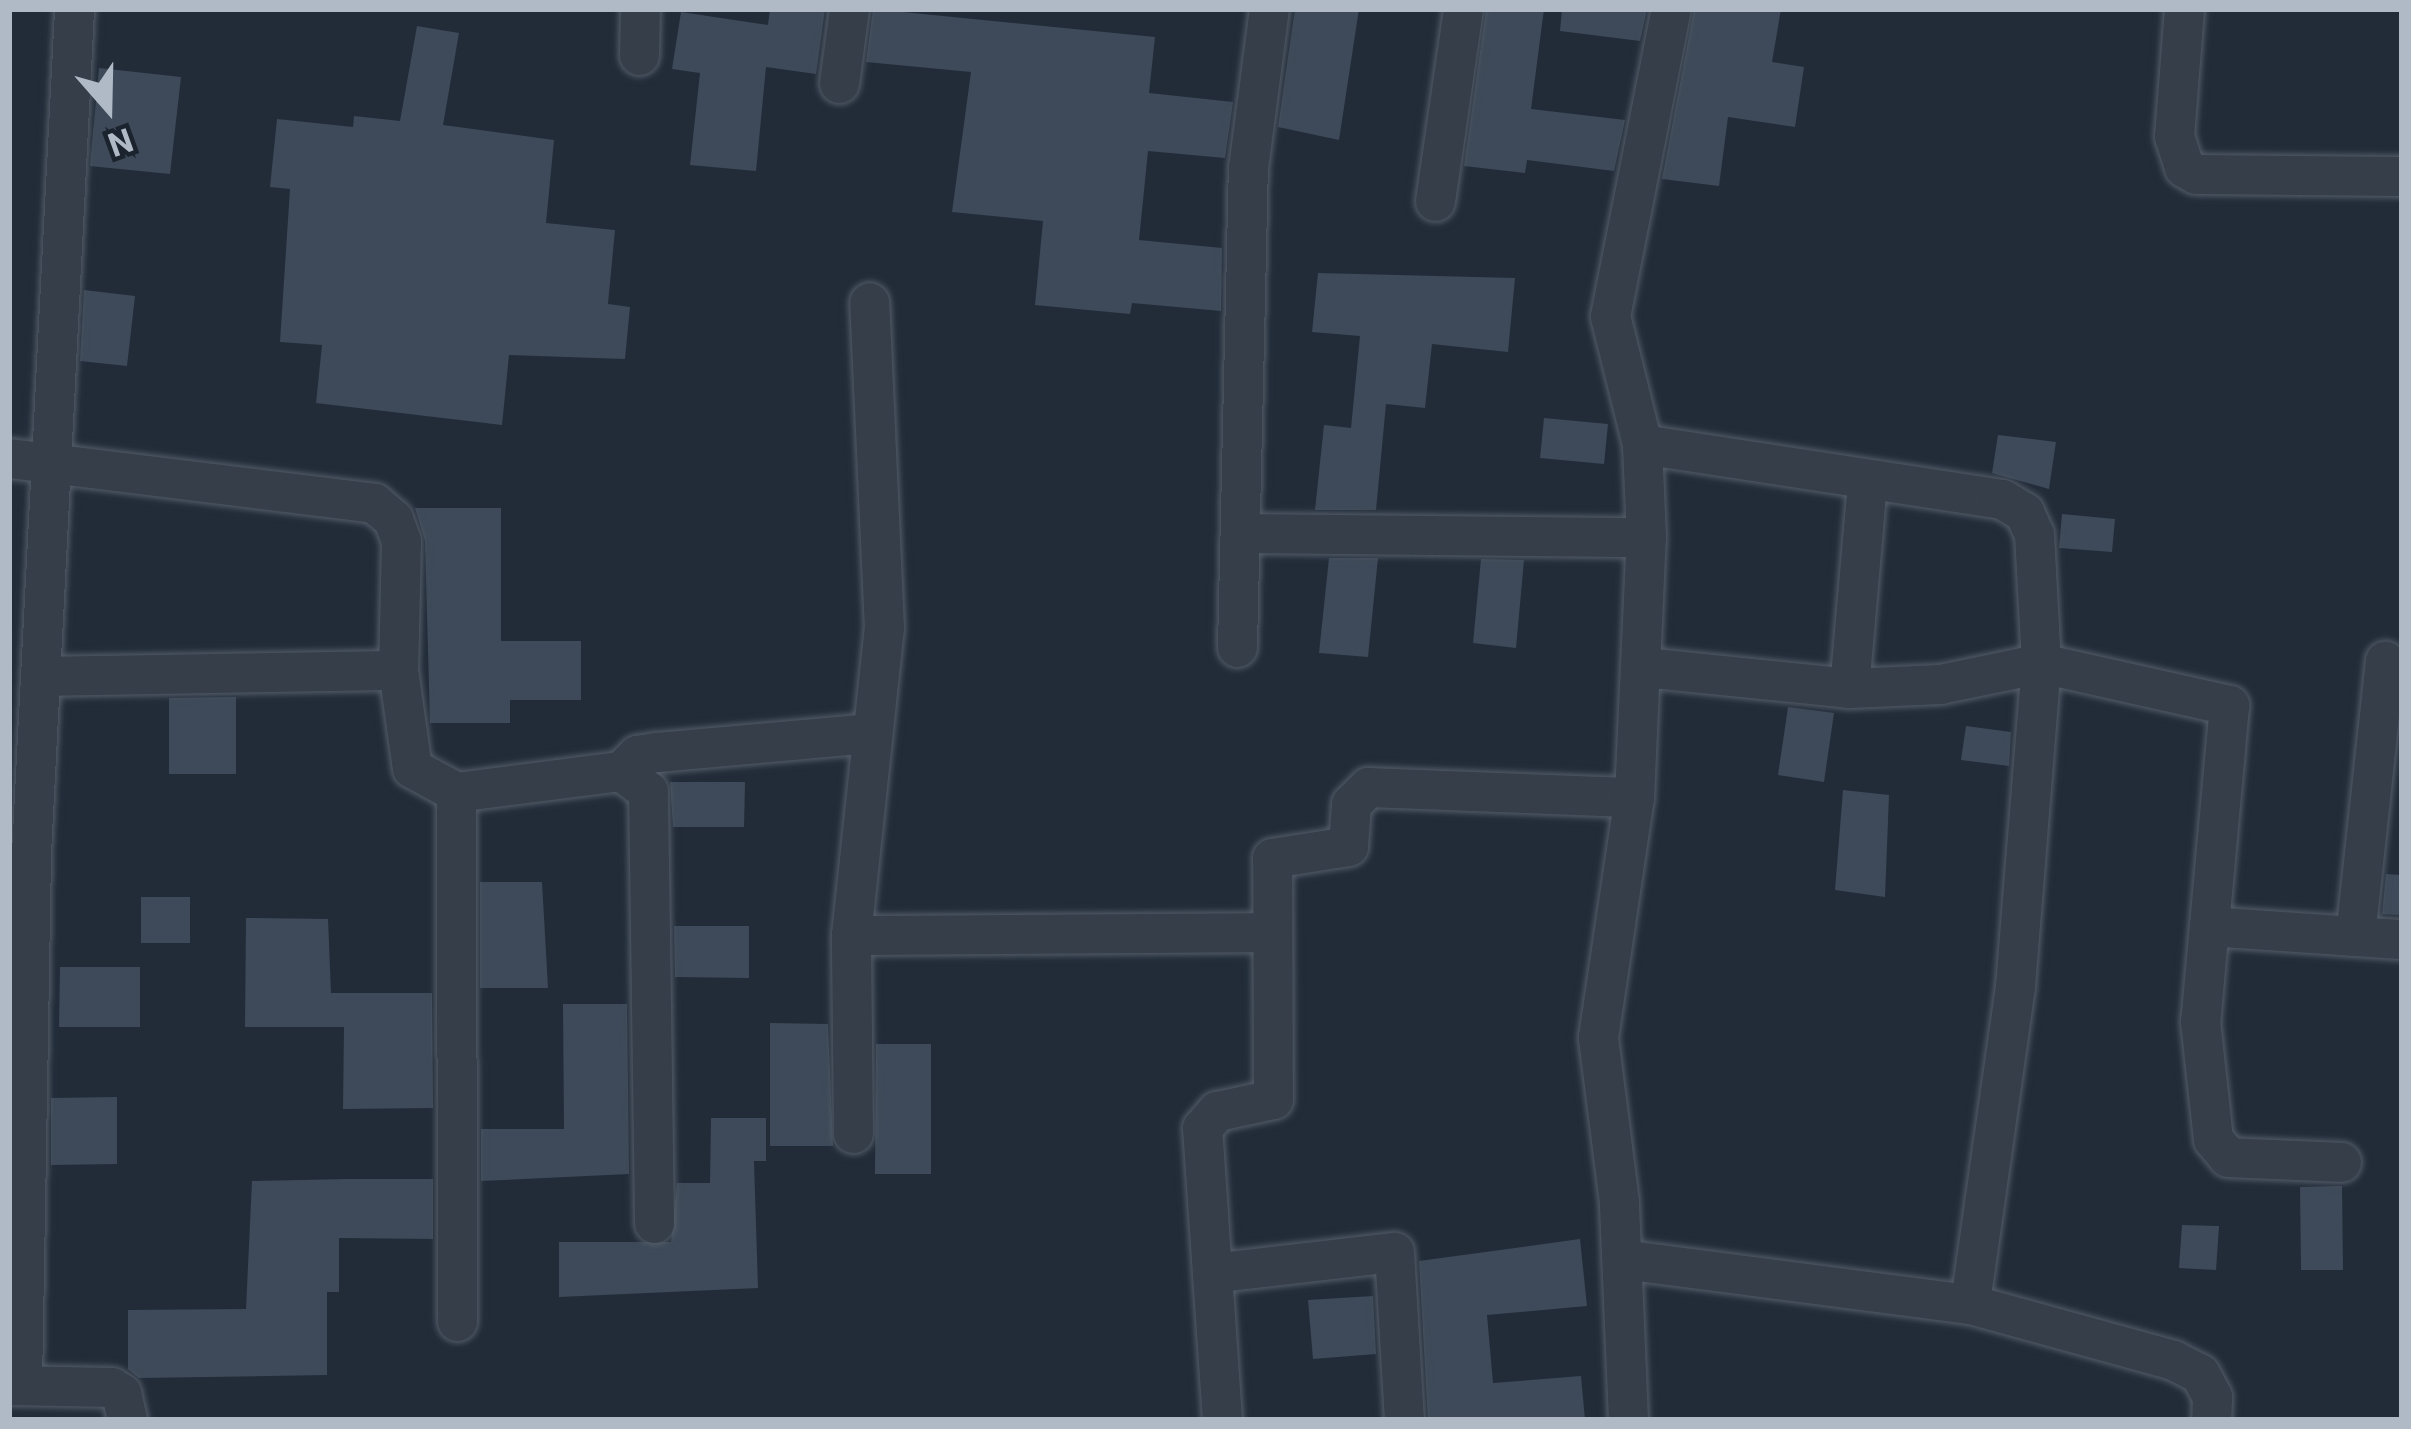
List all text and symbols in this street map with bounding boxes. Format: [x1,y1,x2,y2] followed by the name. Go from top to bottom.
[48,48,168,168] north arrow
[103,120,138,165] text: N

